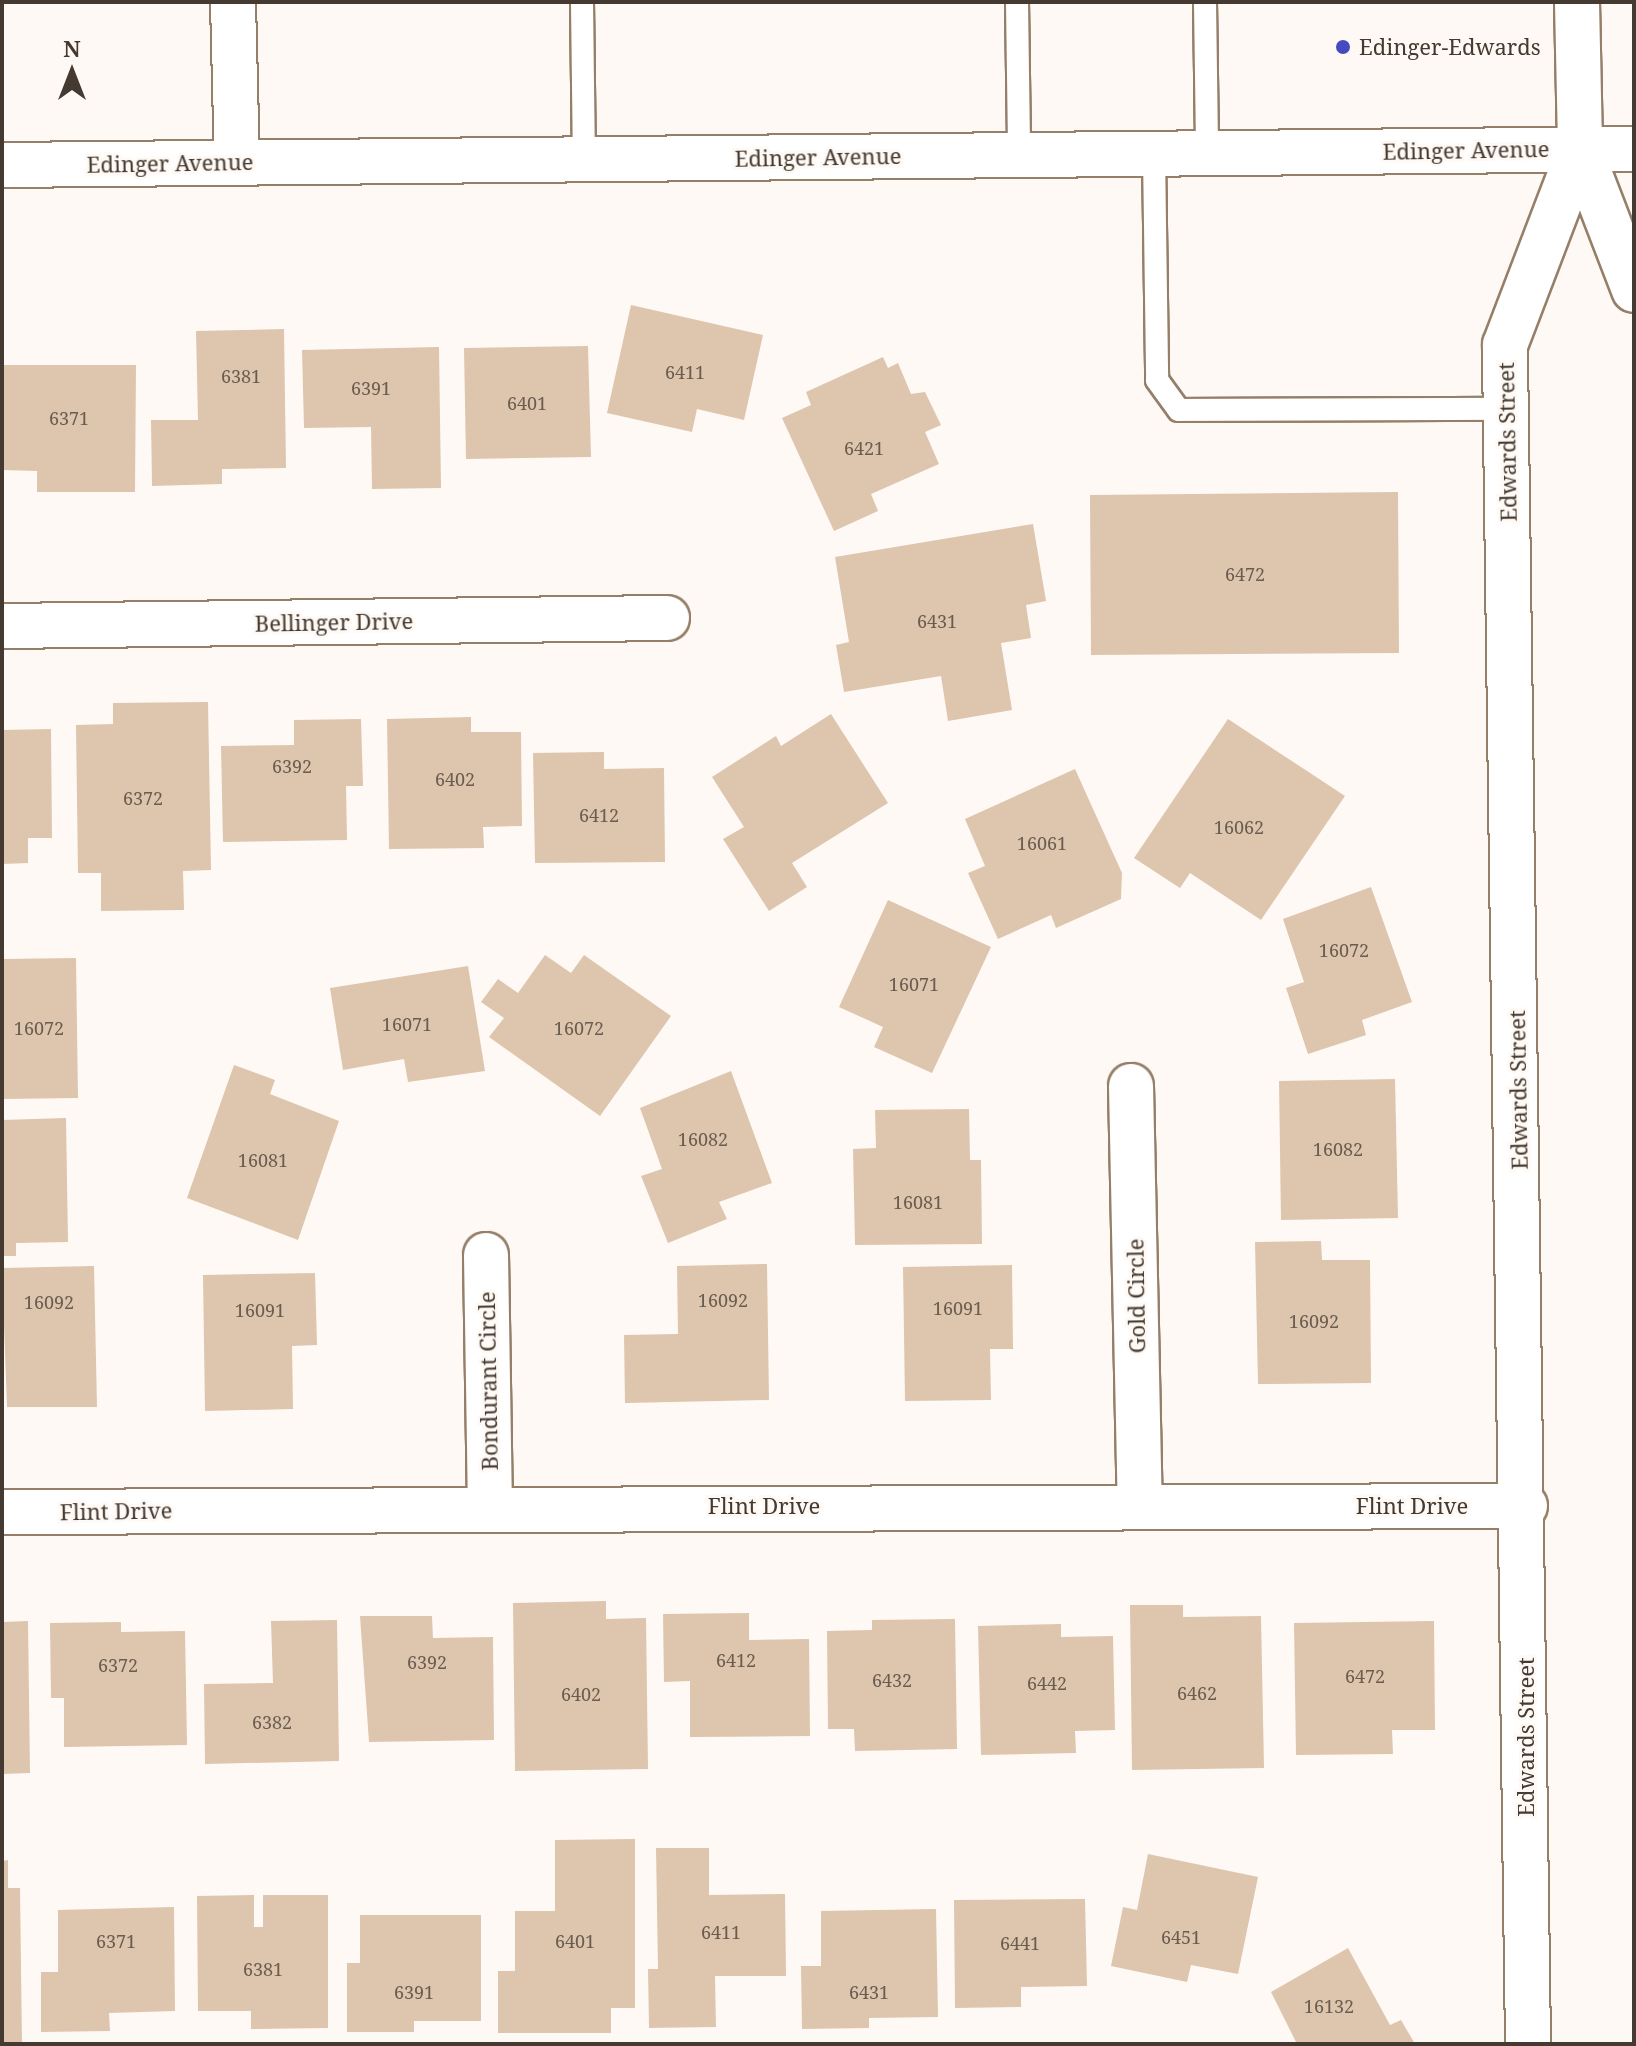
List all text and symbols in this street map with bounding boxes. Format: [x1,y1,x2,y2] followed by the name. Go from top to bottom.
[32,32,112,112] north arrow
[63,33,81,63] text: N
[1359,34,1541,60] place label: Edinger-Edwards
[1334,38,1352,56] marker: Edinger-Edwards
[1382,135,1550,165] street label: Edinger Avenue
[734,142,902,172] street label: Edinger Avenue
[86,148,254,178] street label: Edinger Avenue
[665,361,705,383] house number: 6411
[1492,362,1522,522] street label: Edwards Street
[221,365,261,387] house number: 6381
[351,377,391,399] house number: 6391
[507,392,547,414] house number: 6401
[49,407,89,429] house number: 6371
[844,437,884,459] house number: 6421
[1225,563,1265,585] house number: 6472
[254,607,414,637] street label: Bellinger Drive
[917,610,957,632] house number: 6431
[272,755,312,777] house number: 6392
[435,768,475,790] house number: 6402
[123,787,163,809] house number: 6372
[579,804,619,826] house number: 6412
[1214,816,1264,838] house number: 16062
[1017,832,1067,854] house number: 16061
[1319,939,1369,961] house number: 16072
[889,973,939,995] house number: 16071
[1503,1010,1533,1170] street label: Edwards Street
[382,1013,432,1035] house number: 16071
[14,1017,64,1039] house number: 16072
[554,1017,604,1039] house number: 16072
[678,1128,728,1150] house number: 16082
[1313,1138,1363,1160] house number: 16082
[238,1149,288,1171] house number: 16081
[893,1191,943,1213] house number: 16081
[1122,1238,1150,1354] street label: Gold Circle
[698,1289,748,1311] house number: 16092
[24,1291,74,1313] house number: 16092
[473,1291,503,1471] street label: Bondurant Circle
[933,1297,983,1319] house number: 16091
[235,1299,285,1321] house number: 16091
[1289,1310,1339,1332] house number: 16092
[708,1493,820,1519] street label: Flint Drive
[1356,1493,1468,1519] street label: Flint Drive
[60,1497,172,1525] street label: Flint Drive
[716,1649,756,1671] house number: 6412
[407,1651,447,1673] house number: 6392
[98,1654,138,1676] house number: 6372
[1513,1657,1539,1817] street label: Edwards Street
[1345,1665,1385,1687] house number: 6472
[872,1669,912,1691] house number: 6432
[1027,1672,1067,1694] house number: 6442
[1177,1682,1217,1704] house number: 6462
[561,1683,601,1705] house number: 6402
[252,1711,292,1733] house number: 6382
[701,1921,741,1943] house number: 6411
[1161,1926,1201,1948] house number: 6451
[96,1930,136,1952] house number: 6371
[555,1930,595,1952] house number: 6401
[1000,1932,1040,1954] house number: 6441
[243,1958,283,1980] house number: 6381
[394,1981,434,2003] house number: 6391
[849,1981,889,2003] house number: 6431
[1304,1995,1354,2017] house number: 16132

